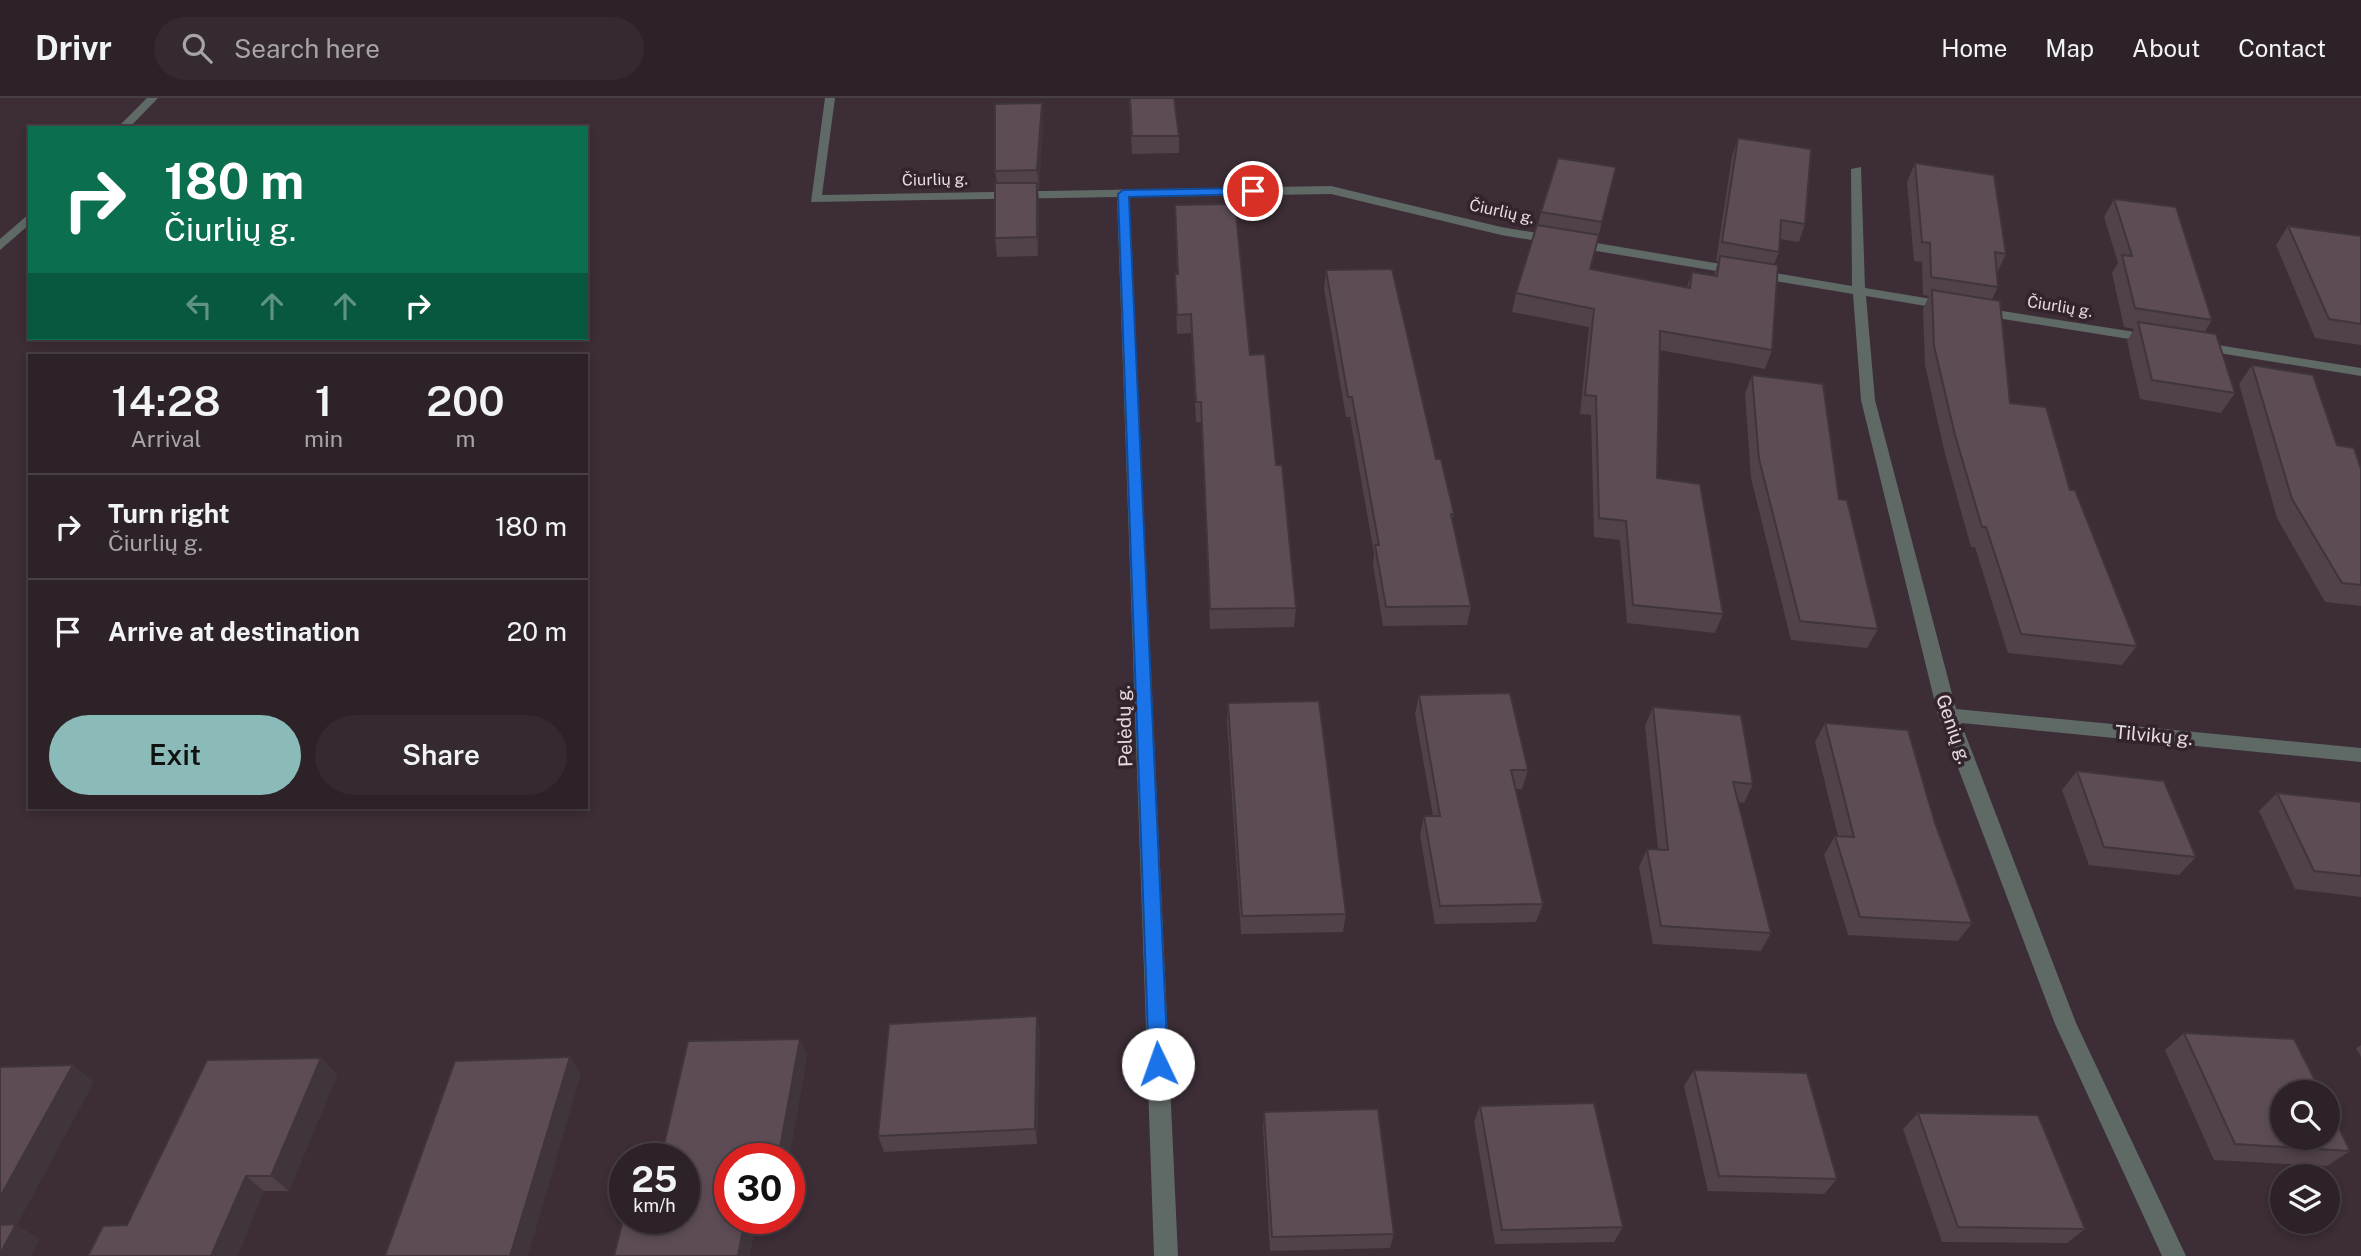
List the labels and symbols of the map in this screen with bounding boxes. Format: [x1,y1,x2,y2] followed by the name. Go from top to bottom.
[1223,161,1283,221] pin
[902,168,968,190] street label: Čiurlių g.
[1468,194,1536,228] street label: Čiurlių g.
[2026,291,2094,321] street label: Čiurlių g.
[1112,685,1136,767] street label: Pelėdų g.
[1932,691,1976,767] street label: Genių g.
[2114,721,2194,749] street label: Tilvikų g.
[1121,1027,1195,1101] position arrow
[714,1143,805,1234] speed limit sign: 30

